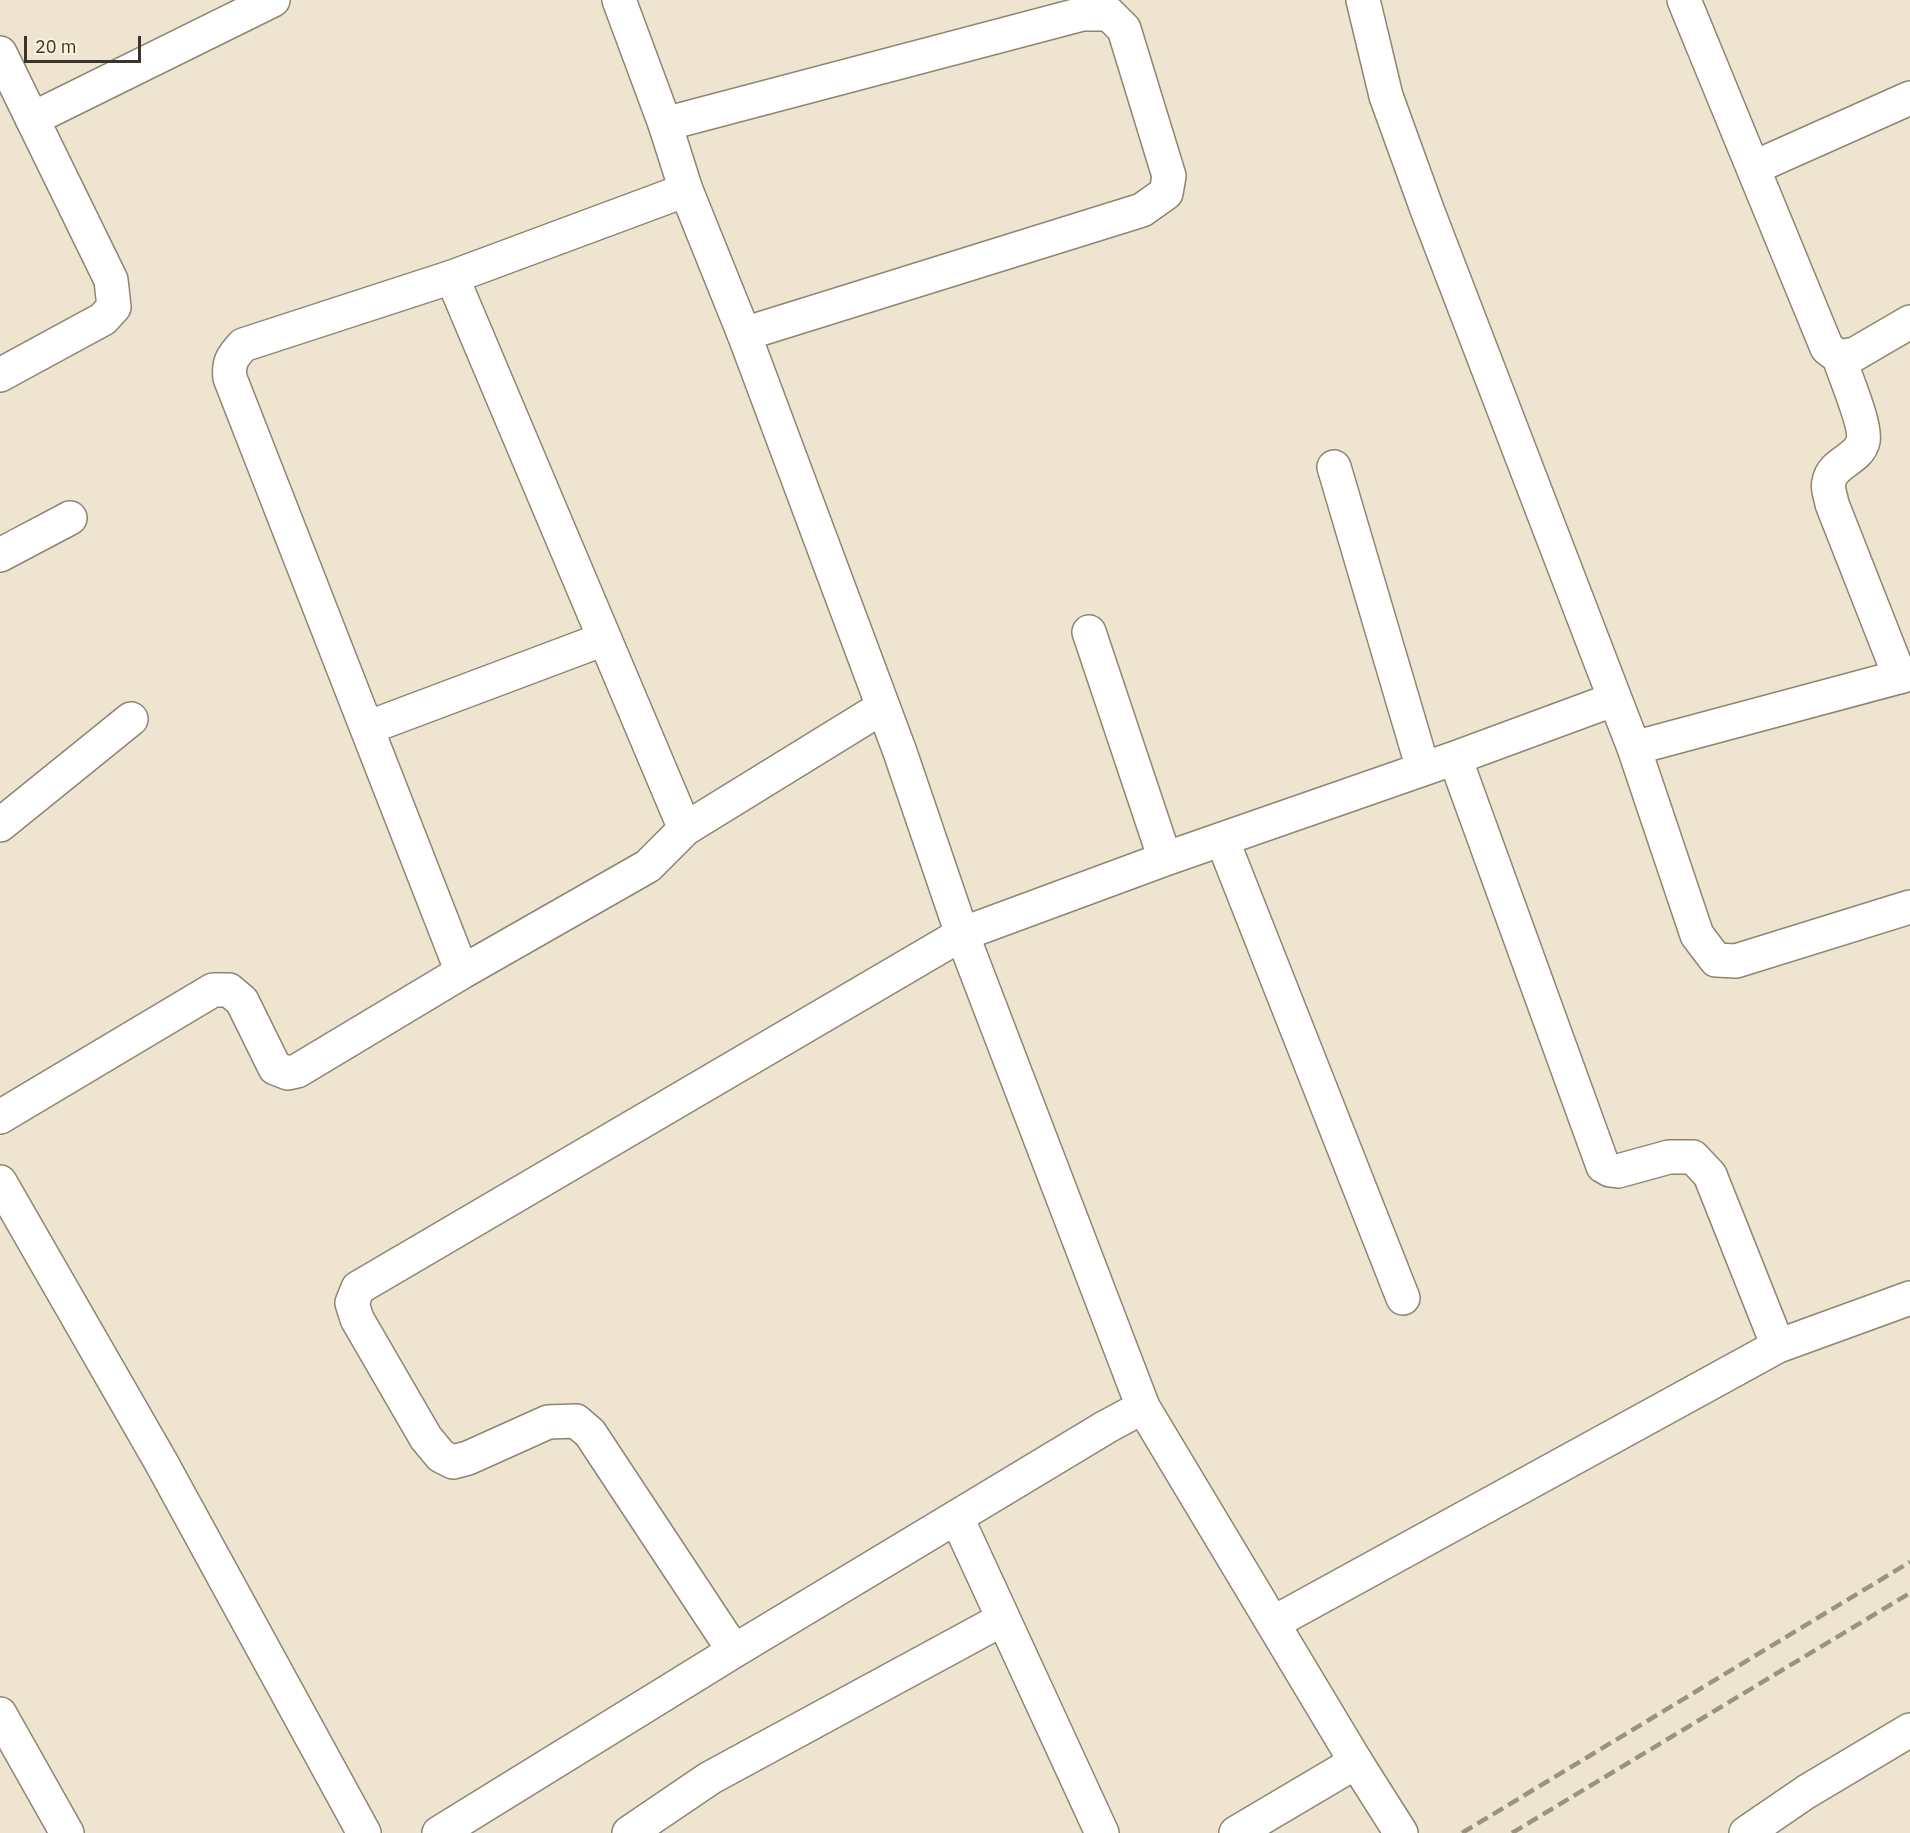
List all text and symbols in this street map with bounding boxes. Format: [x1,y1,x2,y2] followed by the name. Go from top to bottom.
[27,24,144,62] scale bar
[35,35,77,58] text: 20 m

